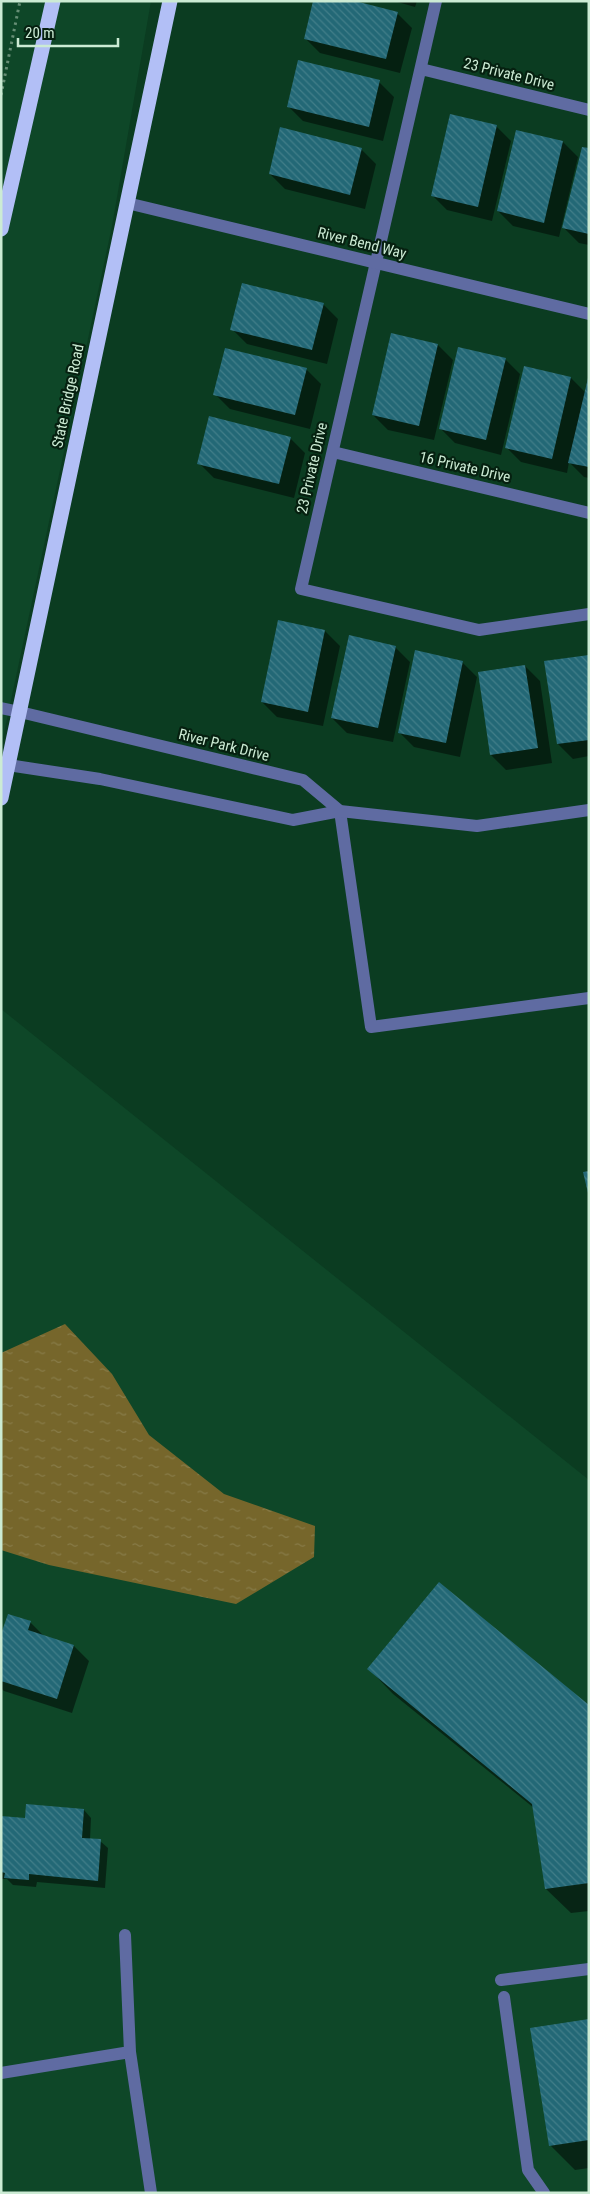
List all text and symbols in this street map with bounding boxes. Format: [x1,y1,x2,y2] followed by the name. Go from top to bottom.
[18,15,118,47] scale bar
[25,24,55,42] text: 20 m
[462,54,556,94] street label: 23 Private Drive
[316,223,408,263] street label: River Bend Way
[48,342,88,450] street label: State Bridge Road
[293,421,331,515] street label: 23 Private Drive
[418,448,512,486] street label: 16 Private Drive
[177,725,271,765] street label: River Park Drive

